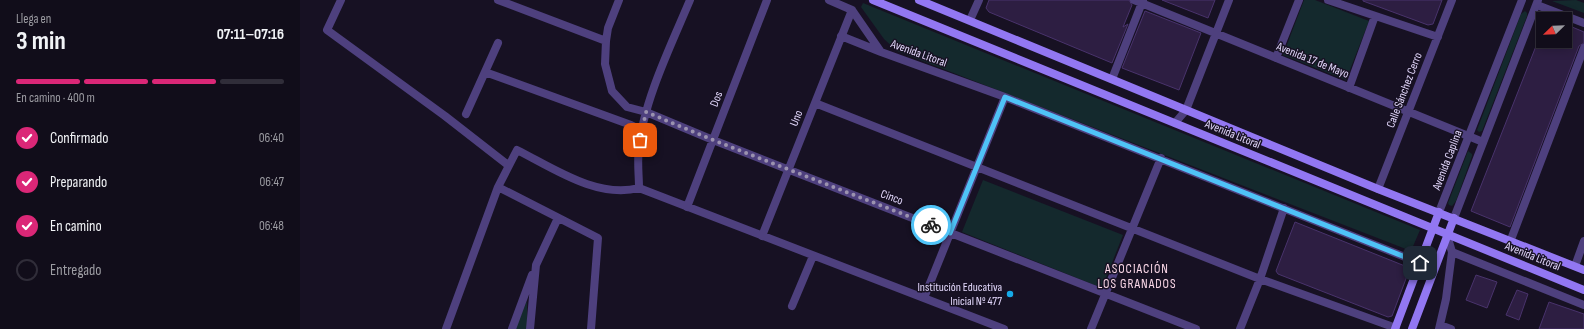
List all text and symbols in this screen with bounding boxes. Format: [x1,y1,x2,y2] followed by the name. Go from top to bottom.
[16,11,51,27] text: Llega en
[1536,12,1572,48] north arrow
[1536,12,1572,48] map controls
[217,25,284,44] text: 07:11–07:16
[16,26,66,57] text: 3 min
[888,36,949,71] street label: Avenida Litoral
[1273,39,1351,82] street label: Avenida 17 de Mayo
[1383,50,1426,130] street label: Calle Sánchez Cerro
[707,89,726,109] street label: Dos
[16,90,95,106] text: En camino · 400 m
[787,108,806,128] street label: Uno
[1202,116,1263,152] street label: Avenida Litoral
[623,123,657,157] pin
[16,127,38,149] icon: check
[1429,128,1466,193] street label: Avenida Caplina
[50,129,109,148] text: Confirmado
[629,129,651,151] icon: bag
[259,130,284,146] text: 06:40
[16,171,38,193] icon: check
[50,173,107,192] text: Preparando
[260,174,284,190] text: 06:47
[878,186,905,209] street label: Cinco
[911,205,951,245] courier
[920,214,942,236] icon: bike
[16,215,38,237] icon: check
[50,217,102,236] text: En camino
[259,218,284,234] text: 06:48
[1502,238,1563,274] street label: Avenida Litoral
[1403,246,1437,280] pin
[1409,252,1431,274] icon: home
[50,261,101,280] text: Entregado
[1097,261,1177,292] district label: ASOCIACIÓN LOS GRANADOS
[917,280,1002,309] place label: Institución Educativa Inicial Nº 477
[1005,289,1015,299] marker: Institución Educativa Inicial Nº 477

